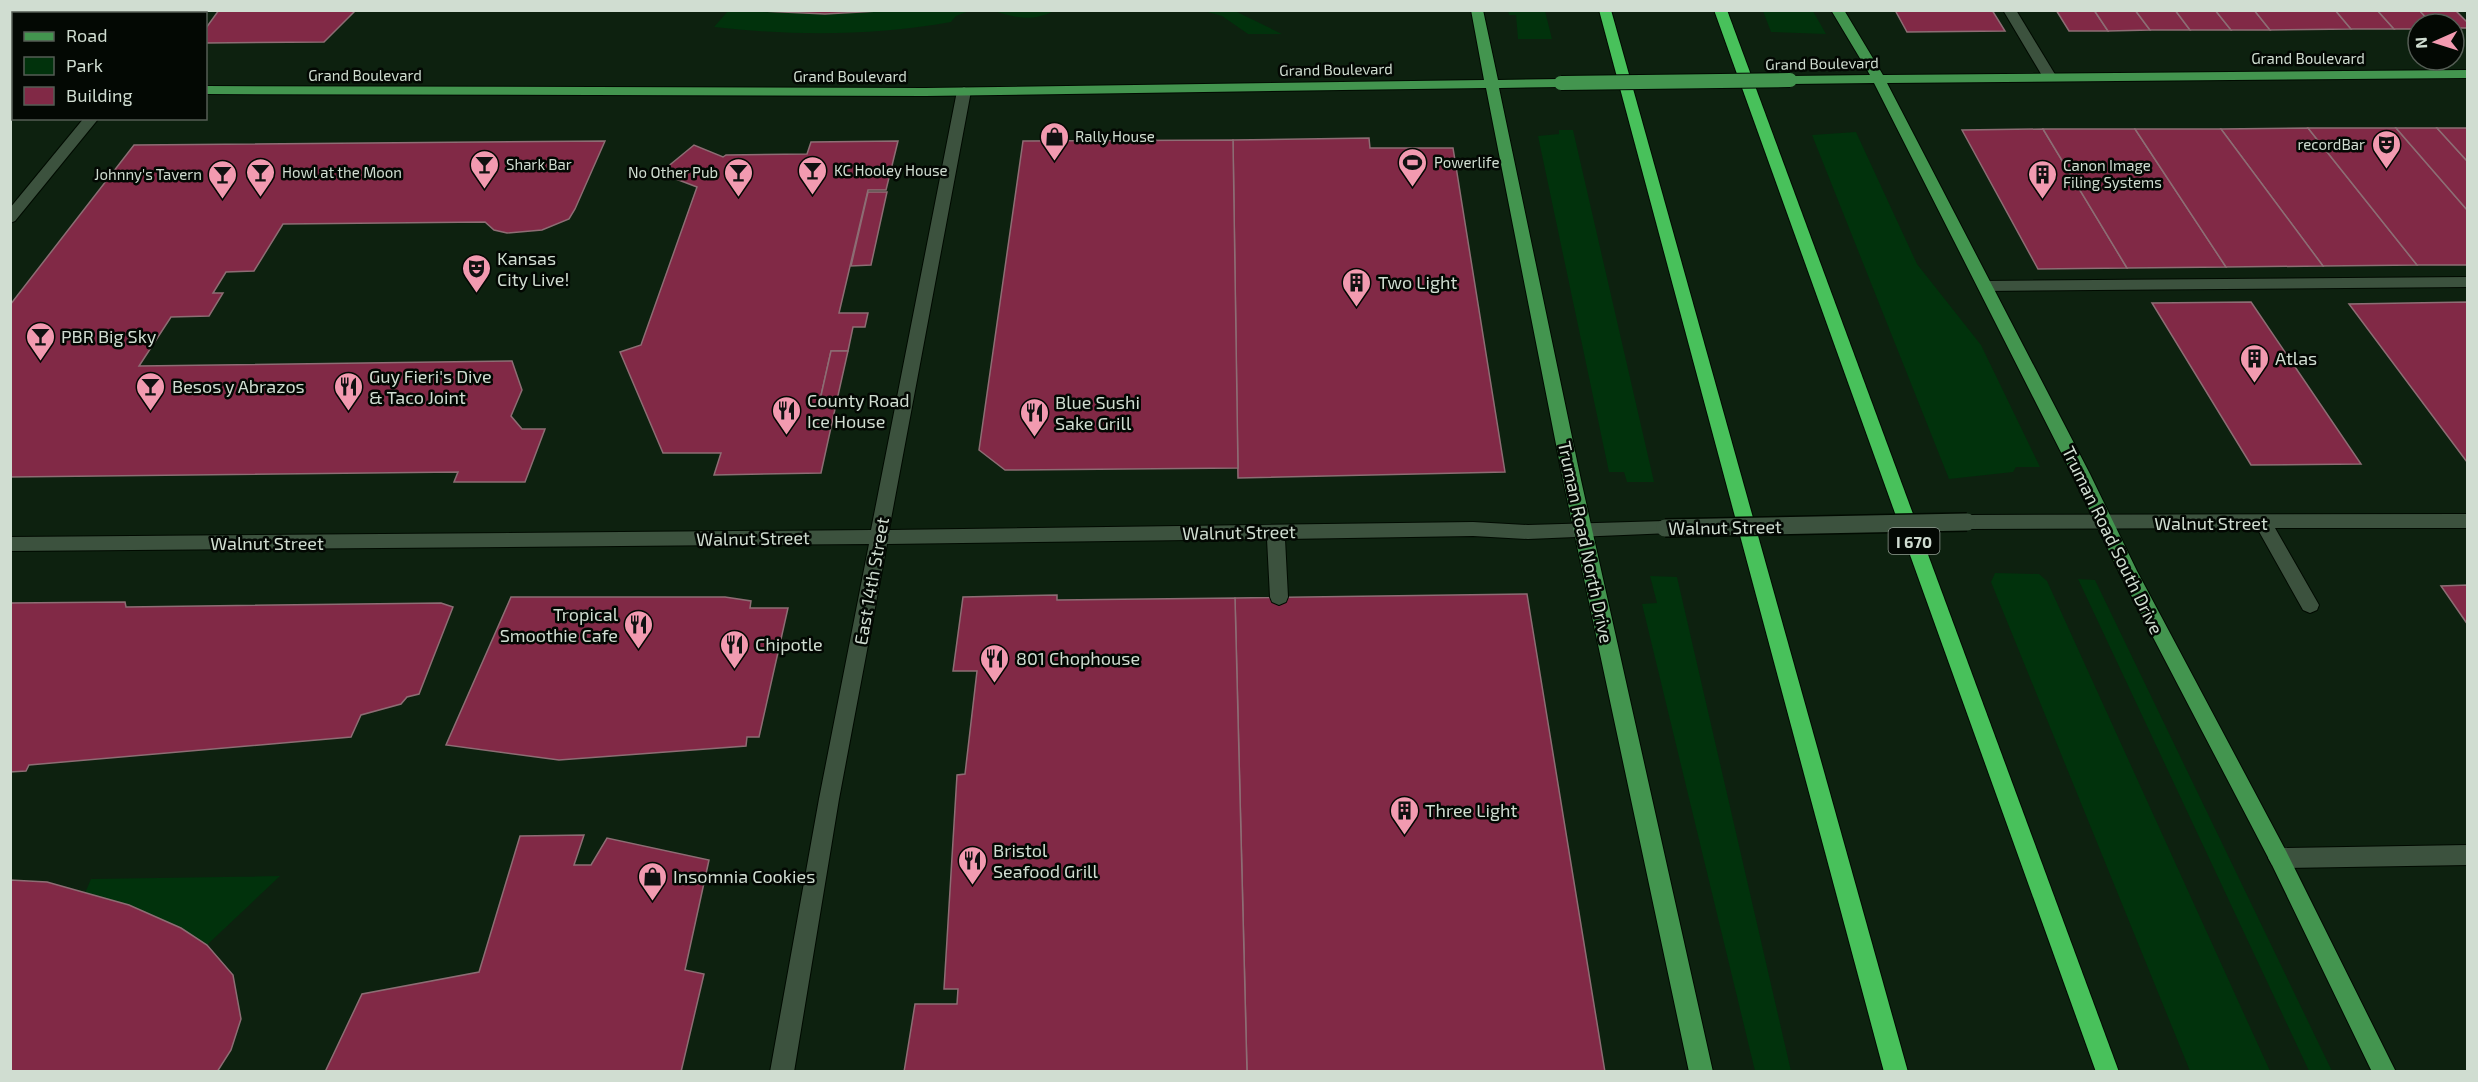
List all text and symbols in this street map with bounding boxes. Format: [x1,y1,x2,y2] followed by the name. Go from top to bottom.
[12,12,207,120] legend
[2406,12,2466,72] north arrow
[66,24,107,46] text: Road
[2411,37,2430,49] text: N
[2251,49,2365,67] street label: Grand Boulevard
[1765,53,1879,73] street label: Grand Boulevard
[66,54,103,76] text: Park
[1279,59,1393,79] street label: Grand Boulevard
[308,66,422,84] street label: Grand Boulevard
[793,67,907,85] street label: Grand Boulevard
[66,84,133,106] text: Building
[1038,120,1070,162] shop icon: Rally House
[1075,127,1155,145] place label: Rally House
[2370,128,2402,170] theatre icon: recordBar
[2297,135,2365,153] place label: recordBar
[1397,146,1429,188] sports icon: Powerlife
[469,148,501,190] bar icon: Shark Bar
[1434,153,1499,171] place label: Powerlife
[797,154,829,196] bar icon: KC Hooley House
[506,155,572,173] place label: Shark Bar
[245,156,277,198] bar icon: Howl at the Moon
[723,156,755,198] bar icon: No Other Pub
[2063,156,2162,191] place label: Canon Image Filing Systems
[207,158,239,200] bar icon: Johnny's Tavern
[2026,158,2058,200] building icon: Canon Image Filing Systems
[834,161,948,179] place label: KC Hooley House
[282,163,402,181] place label: Howl at the Moon
[628,163,718,181] place label: No Other Pub
[94,165,202,183] place label: Johnny's Tavern
[497,247,569,290] place label: Kansas City Live!
[460,252,492,294] theatre icon: Kansas City Live!
[1341,266,1373,308] building icon: Two Light
[1378,271,1457,293] place label: Two Light
[24,320,56,362] bar icon: PBR Big Sky
[61,325,157,347] place label: PBR Big Sky
[2238,342,2270,384] building icon: Atlas
[2275,347,2317,369] place label: Atlas
[369,365,492,408] place label: Guy Fieri's Dive & Taco Joint
[135,370,167,412] bar icon: Besos y Abrazos
[332,370,364,412] restaurant icon: Guy Fieri's Dive & Taco Joint
[172,375,305,397] place label: Besos y Abrazos
[807,389,910,432] place label: County Road Ice House
[1055,391,1140,434] place label: Blue Sushi Sake Grill
[770,394,802,436] restaurant icon: County Road Ice House
[1018,396,1050,438] restaurant icon: Blue Sushi Sake Grill
[1554,439,1618,645] street label: Truman Road North Drive
[2058,442,2168,638] street label: Truman Road South Drive
[2154,512,2268,534] street label: Walnut Street
[849,515,893,647] street label: East 14th Street
[1668,515,1782,539] street label: Walnut Street
[1182,520,1296,544] street label: Walnut Street
[696,526,810,550] street label: Walnut Street
[1888,528,1940,554] road number: I 670
[210,532,324,554] street label: Walnut Street
[500,603,619,646] place label: Tropical Smoothie Cafe
[623,608,655,650] restaurant icon: Tropical Smoothie Cafe
[718,628,750,670] restaurant icon: Chipotle
[755,633,823,655] place label: Chipotle
[979,642,1011,684] restaurant icon: 801 Chophouse
[1016,647,1140,669] place label: 801 Chophouse
[1388,794,1420,836] building icon: Three Light
[1425,799,1517,821] place label: Three Light
[993,839,1098,882] place label: Bristol Seafood Grill
[956,844,988,886] restaurant icon: Bristol Seafood Grill
[636,860,668,902] shop icon: Insomnia Cookies
[673,865,815,887] place label: Insomnia Cookies

